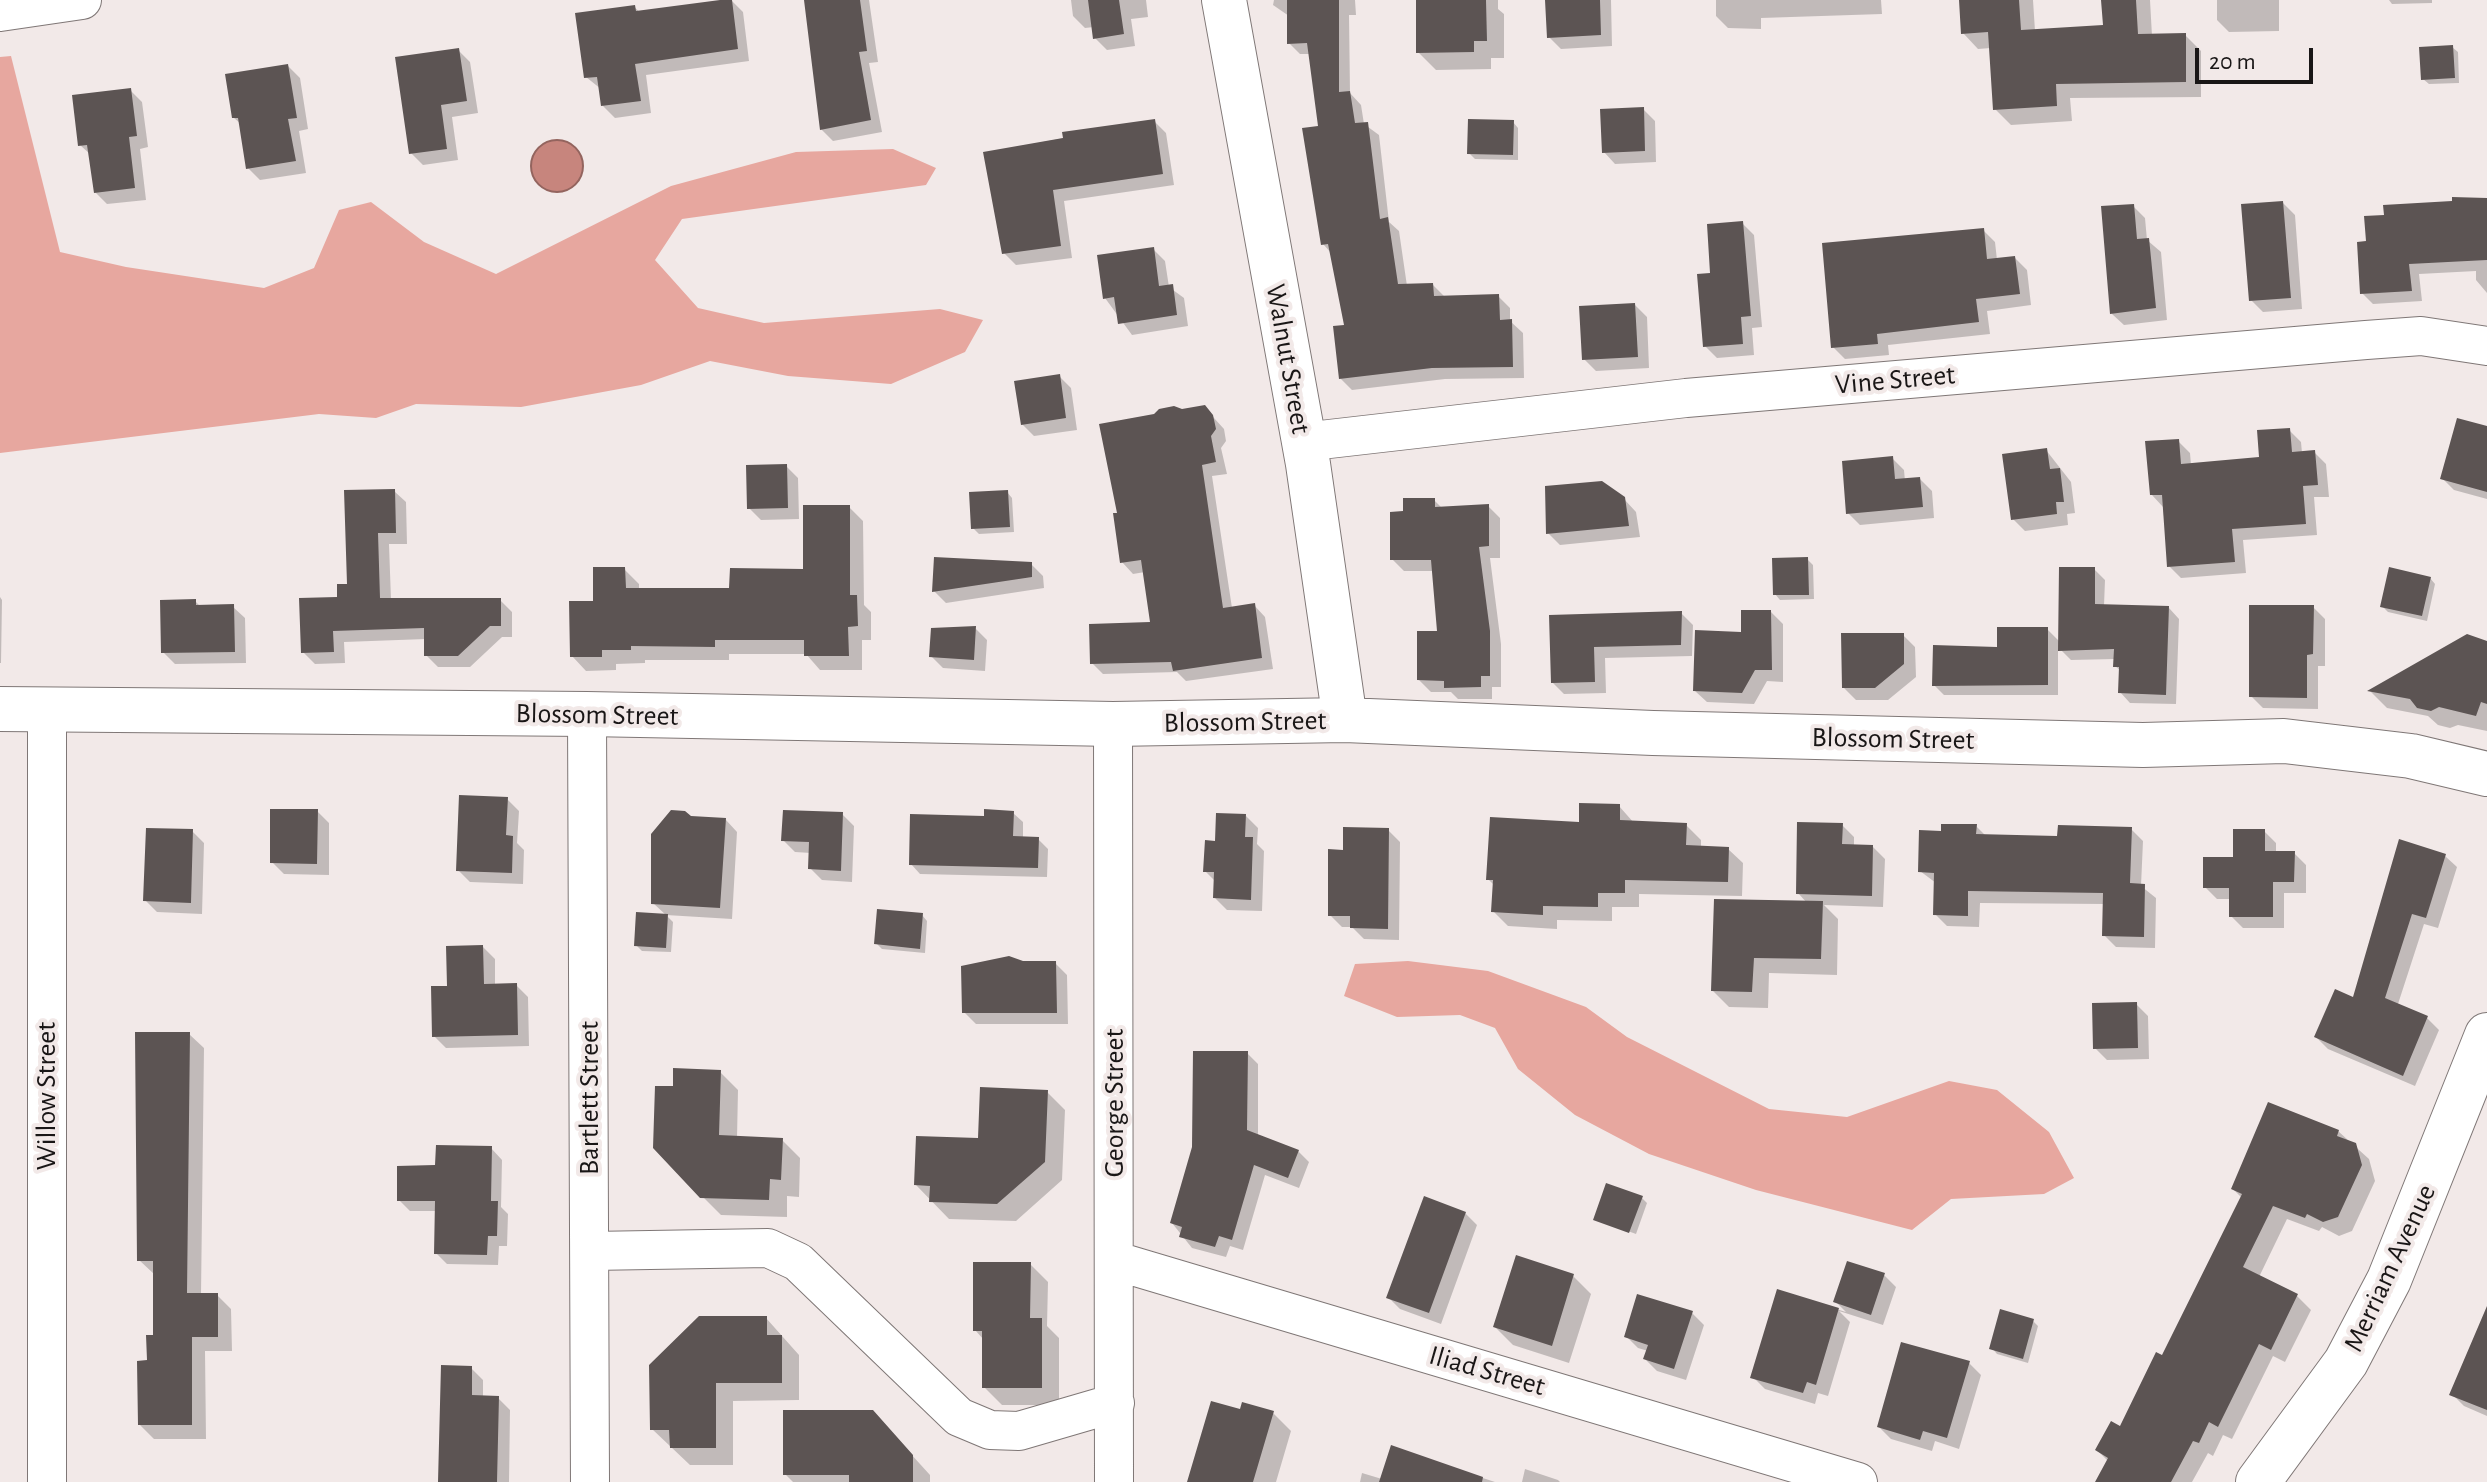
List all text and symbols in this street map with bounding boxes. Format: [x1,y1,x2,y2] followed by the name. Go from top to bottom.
[2199,32,2317,82] scale bar
[2209,50,2256,74] text: 20 m
[1258,281,1318,437] street label: Walnut Street
[1834,358,1956,402] street label: Vine Street
[515,697,679,733] street label: Blossom Street
[1163,704,1327,740] street label: Blossom Street
[1811,721,1975,757] street label: Blossom Street
[573,1021,607,1175] street label: Bartlett Street
[30,1022,64,1170] street label: Willow Street
[1098,1029,1132,1177] street label: George Street
[2337,1179,2443,1357] street label: Merriam Avenue
[1425,1338,1549,1404] street label: Iliad Street

